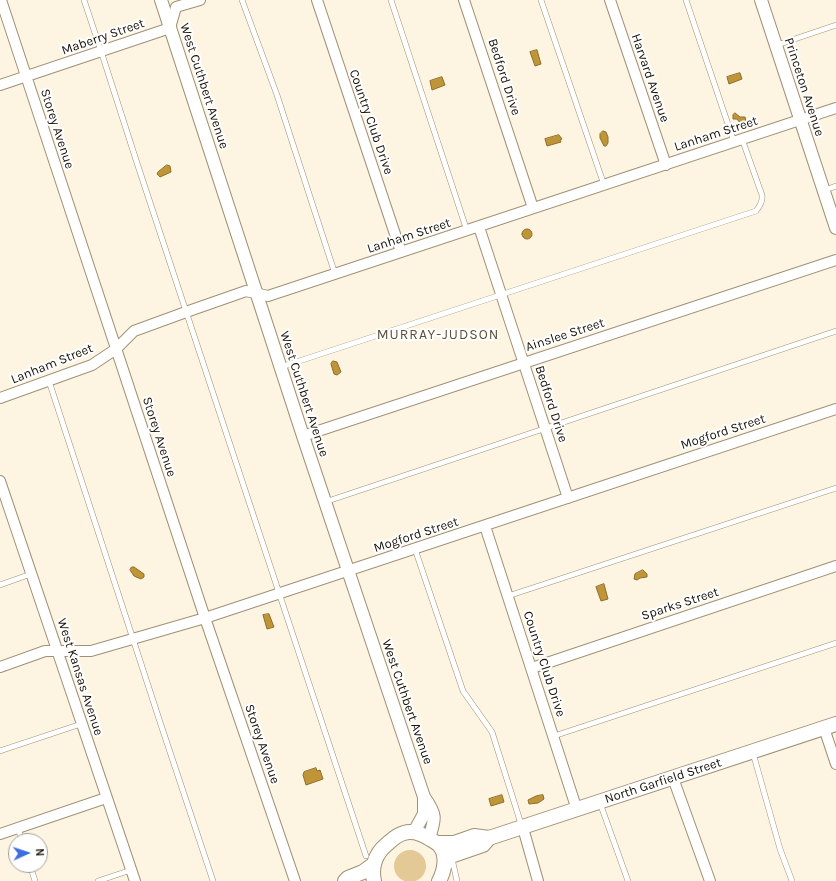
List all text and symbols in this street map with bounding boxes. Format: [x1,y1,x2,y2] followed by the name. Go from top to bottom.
[59,16,147,58] street label: Maberry Street
[176,21,232,151] street label: West Cuthbert Avenue
[628,32,672,124] street label: Harvard Avenue
[781,36,827,138] street label: Princeton Avenue
[484,37,524,117] street label: Bedford Drive
[346,67,396,177] street label: Country Club Drive
[37,87,77,171] street label: Storey Avenue
[672,113,760,155] street label: Lanham Street
[365,215,453,257] street label: Lanham Street
[524,315,606,355] street label: Ainslee Street
[377,327,499,343] district label: MURRAY-JUDSON
[276,329,332,459] street label: West Cuthbert Avenue
[9,340,95,388] street label: Lanham Street
[531,364,571,444] street label: Bedford Drive
[139,395,179,479] street label: Storey Avenue
[679,411,767,453] street label: Mogford Street
[372,514,460,556] street label: Mogford Street
[639,584,721,624] street label: Sparks Street
[520,609,568,719] street label: Country Club Drive
[54,616,106,738] street label: West Kansas Avenue
[378,637,436,767] street label: West Cuthbert Avenue
[241,702,283,786] street label: Storey Avenue
[603,755,723,807] street label: North Garfield Street
[8,833,48,873] north arrow
[33,848,46,857] text: N

